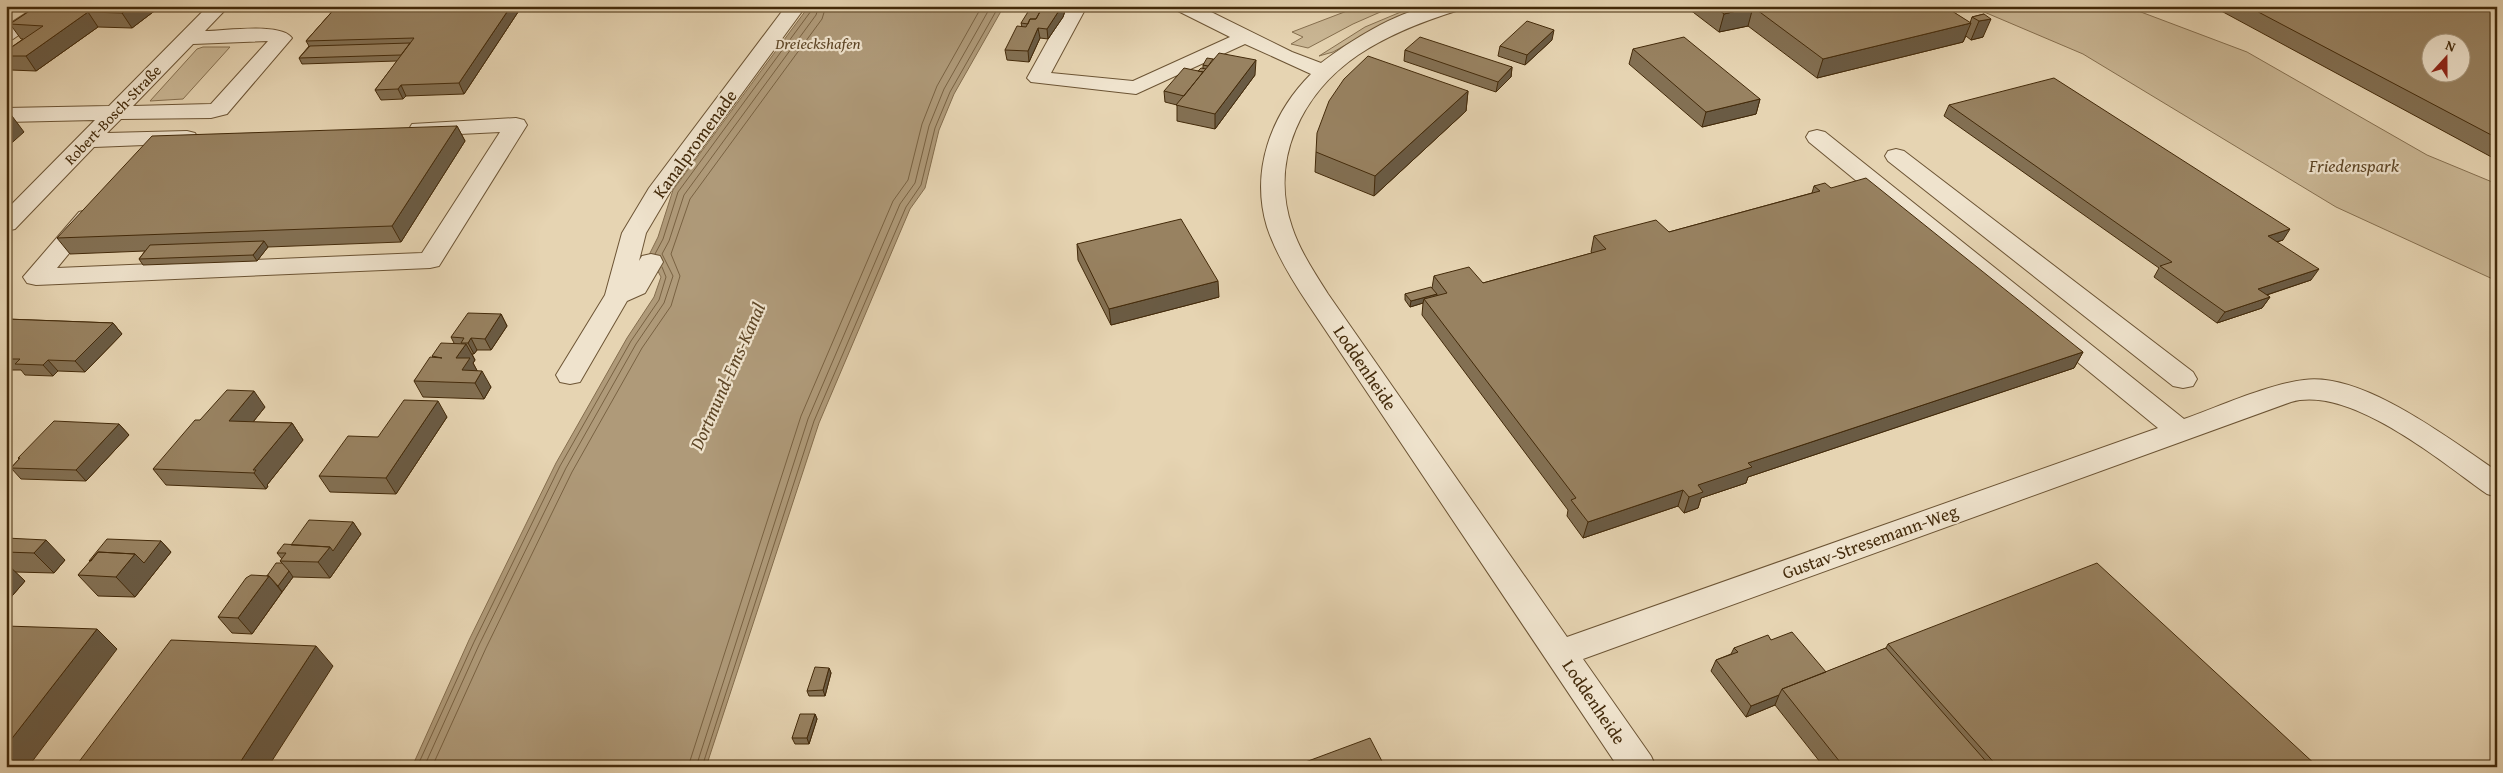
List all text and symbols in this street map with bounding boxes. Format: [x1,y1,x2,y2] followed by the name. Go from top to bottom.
[774,31,861,55] water label: Dreieckshafen
[2420,32,2470,82] north arrow
[2443,35,2459,57] text: N
[59,60,166,169] street label: Robert-Bosch-Straße
[646,84,743,204] street label: Kanalpromenade
[2308,152,2400,179] park label: Friedenspark
[682,298,772,455] water label: Dortmund-Ems-Kanal
[1327,320,1404,416] street label: Loddenheide
[1778,497,1961,586] street label: Gustav-Stresemann-Weg
[1556,654,1633,750] street label: Loddenheide

